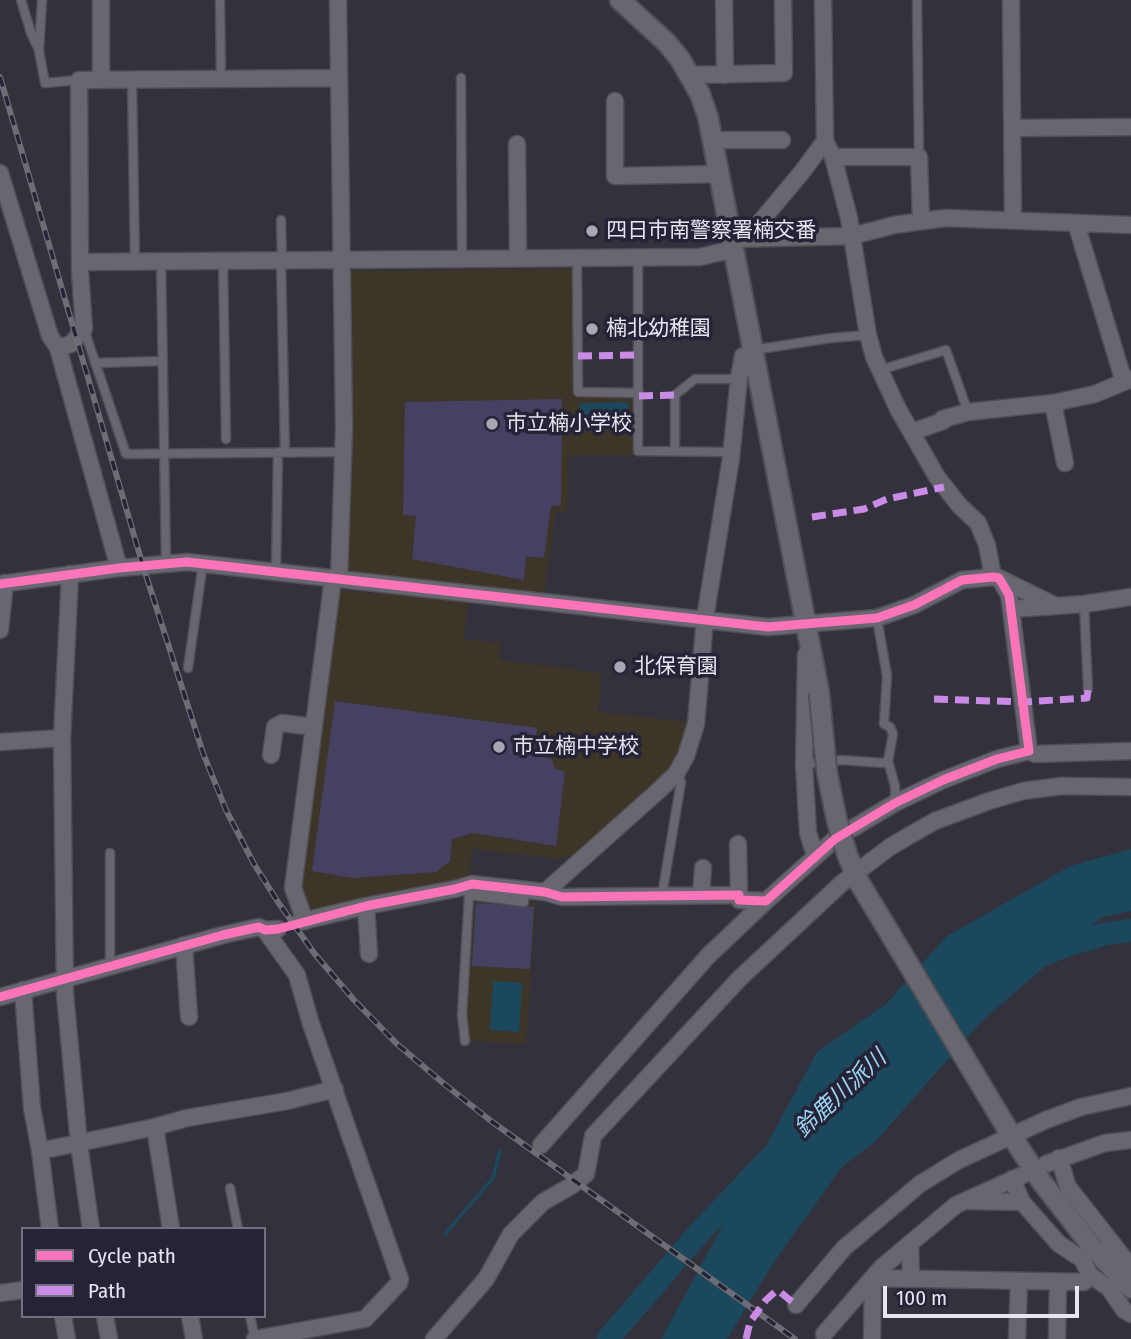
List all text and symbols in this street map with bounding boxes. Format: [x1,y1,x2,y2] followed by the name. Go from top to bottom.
[606,218,816,244] place label: 四日市南警察署楠交番
[584,223,600,239] marker: 四日市南警察署楠交番
[606,316,711,342] place label: 楠北幼稚園
[584,321,600,337] marker: 楠北幼稚園
[506,411,632,437] place label: 市立楠小学校
[484,416,500,432] marker: 市立楠小学校
[634,654,718,680] place label: 北保育園
[612,659,628,675] marker: 北保育園
[513,734,639,760] place label: 市立楠中学校
[491,739,507,755] marker: 市立楠中学校
[790,1045,892,1143] water label: 鈴鹿川派川
[21,1227,266,1318] legend
[88,1243,176,1269] text: Cycle path
[886,1272,1082,1316] scale bar
[88,1278,126,1304] text: Path
[896,1285,947,1311] text: 100 m

